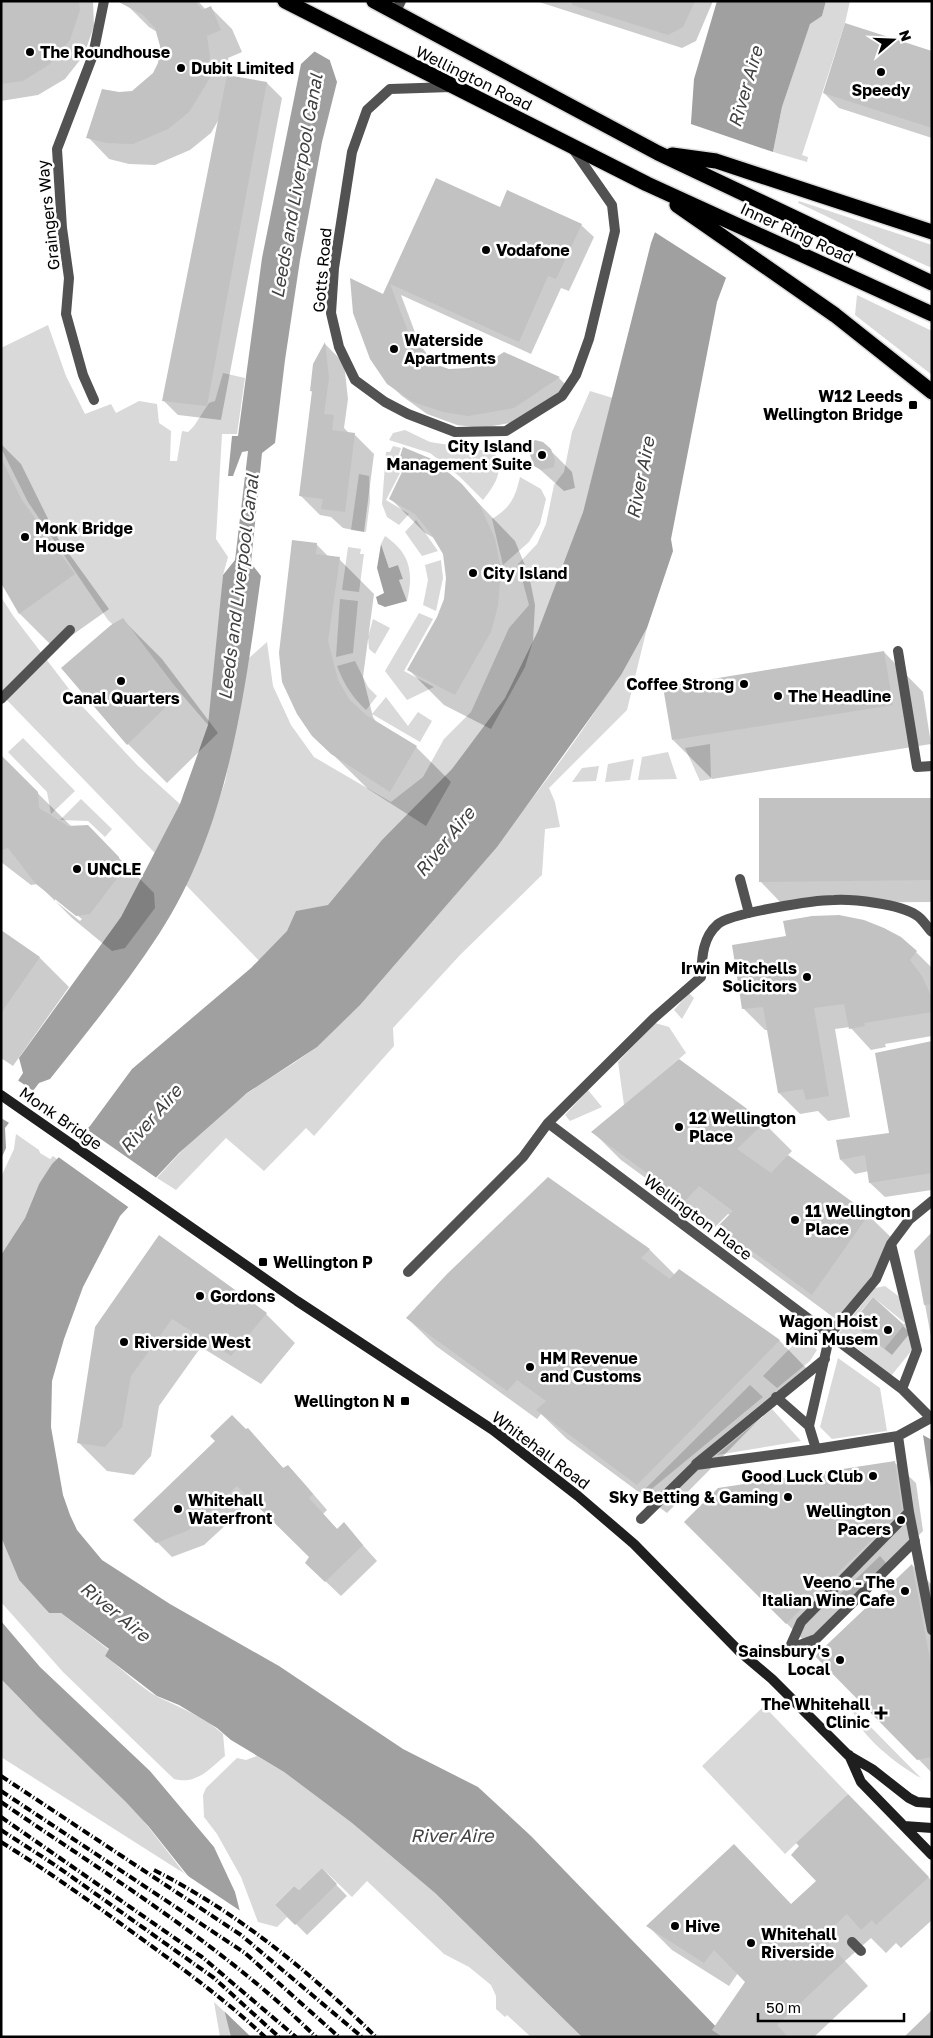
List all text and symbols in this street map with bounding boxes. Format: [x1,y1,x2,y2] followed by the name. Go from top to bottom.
[868,15,918,65] north arrow
[896,28,916,43] text: N
[412,41,536,115] street label: Wellington Road
[40,42,170,62] place label: The Roundhouse
[723,42,767,130] water label: River Aire
[24,46,36,58] marker: The Roundhouse
[191,58,294,78] place label: Dubit Limited
[175,62,187,74] marker: Dubit Limited
[875,66,887,78] marker: Speedy
[265,71,327,300] water label: Leeds and Liverpool Canal
[852,80,911,100] place label: Speedy
[32,159,64,271] street label: Graingers Way
[737,198,857,268] street label: Inner Ring Road
[308,227,336,313] street label: Gotts Road
[496,240,570,260] place label: Vodafone
[480,244,492,256] marker: Vodafone
[404,330,496,368] place label: Waterside Apartments
[388,343,400,355] marker: Waterside Apartments
[763,386,903,424] place label: W12 Leeds Wellington Bridge
[907,399,919,411] marker: W12 Leeds Wellington Bridge
[621,433,659,521] water label: River Aire
[386,436,532,474] place label: City Island Management Suite
[536,449,548,461] marker: City Island Management Suite
[213,471,263,701] water label: Leeds and Liverpool Canal
[35,518,133,556] place label: Monk Bridge House
[19,531,31,543] marker: Monk Bridge House
[483,563,568,583] place label: City Island
[467,567,479,579] marker: City Island
[626,674,734,694] place label: Coffee Strong
[115,675,127,687] marker: Canal Quarters
[738,678,750,690] marker: Coffee Strong
[788,686,891,706] place label: The Headline
[62,688,180,708] place label: Canal Quarters
[772,690,784,702] marker: The Headline
[410,801,480,881] water label: River Aire
[87,859,141,879] place label: UNCLE
[71,863,83,875] marker: UNCLE
[681,958,797,996] place label: Irwin Mitchells Solicitors
[801,971,813,983] marker: Irwin Mitchells Solicitors
[115,1079,187,1157] water label: River Aire
[16,1082,106,1154] street label: Monk Bridge
[689,1108,796,1146] place label: 12 Wellington Place
[673,1121,685,1133] marker: 12 Wellington Place
[640,1170,756,1264] street label: Wellington Place
[805,1201,910,1239] place label: 11 Wellington Place
[789,1214,801,1226] marker: 11 Wellington Place
[273,1252,373,1272] place label: Wellington P
[257,1256,269,1268] marker: Wellington P
[210,1286,275,1306] place label: Gordons
[194,1290,206,1302] marker: Gordons
[779,1311,878,1349] place label: Wagon Hoist Mini Musem
[882,1324,894,1336] marker: Wagon Hoist Mini Musem
[134,1332,251,1352] place label: Riverside West
[118,1336,130,1348] marker: Riverside West
[540,1348,642,1386] place label: HM Revenue and Customs
[524,1361,536,1373] marker: HM Revenue and Customs
[294,1391,395,1411] place label: Wellington N
[399,1395,411,1407] marker: Wellington N
[488,1407,594,1493] street label: Whitehall Road
[741,1466,863,1486] place label: Good Luck Club
[867,1470,879,1482] marker: Good Luck Club
[609,1487,778,1507] place label: Sky Betting & Gaming
[188,1490,272,1528] place label: Whitehall Waterfront
[782,1491,794,1503] marker: Sky Betting & Gaming
[806,1501,891,1539] place label: Wellington Pacers
[172,1503,184,1515] marker: Whitehall Waterfront
[895,1514,907,1526] marker: Wellington Pacers
[762,1572,895,1610] place label: Veeno - The Italian Wine Cafe
[76,1577,156,1647] water label: River Aire
[899,1585,911,1597] marker: Veeno - The Italian Wine Cafe
[738,1641,831,1679] place label: Sainsbury's Local
[834,1654,846,1666] marker: Sainsbury's Local
[761,1694,871,1732] place label: The Whitehall Clinic
[874,1706,888,1720] marker: The Whitehall Clinic
[411,1824,495,1846] water label: River Aire
[685,1916,720,1936] place label: Hive
[669,1920,681,1932] marker: Hive
[761,1924,837,1962] place label: Whitehall Riverside
[745,1937,757,1949] marker: Whitehall Riverside
[758,1990,904,2022] scale bar
[766,1998,801,2016] text: 50 m

